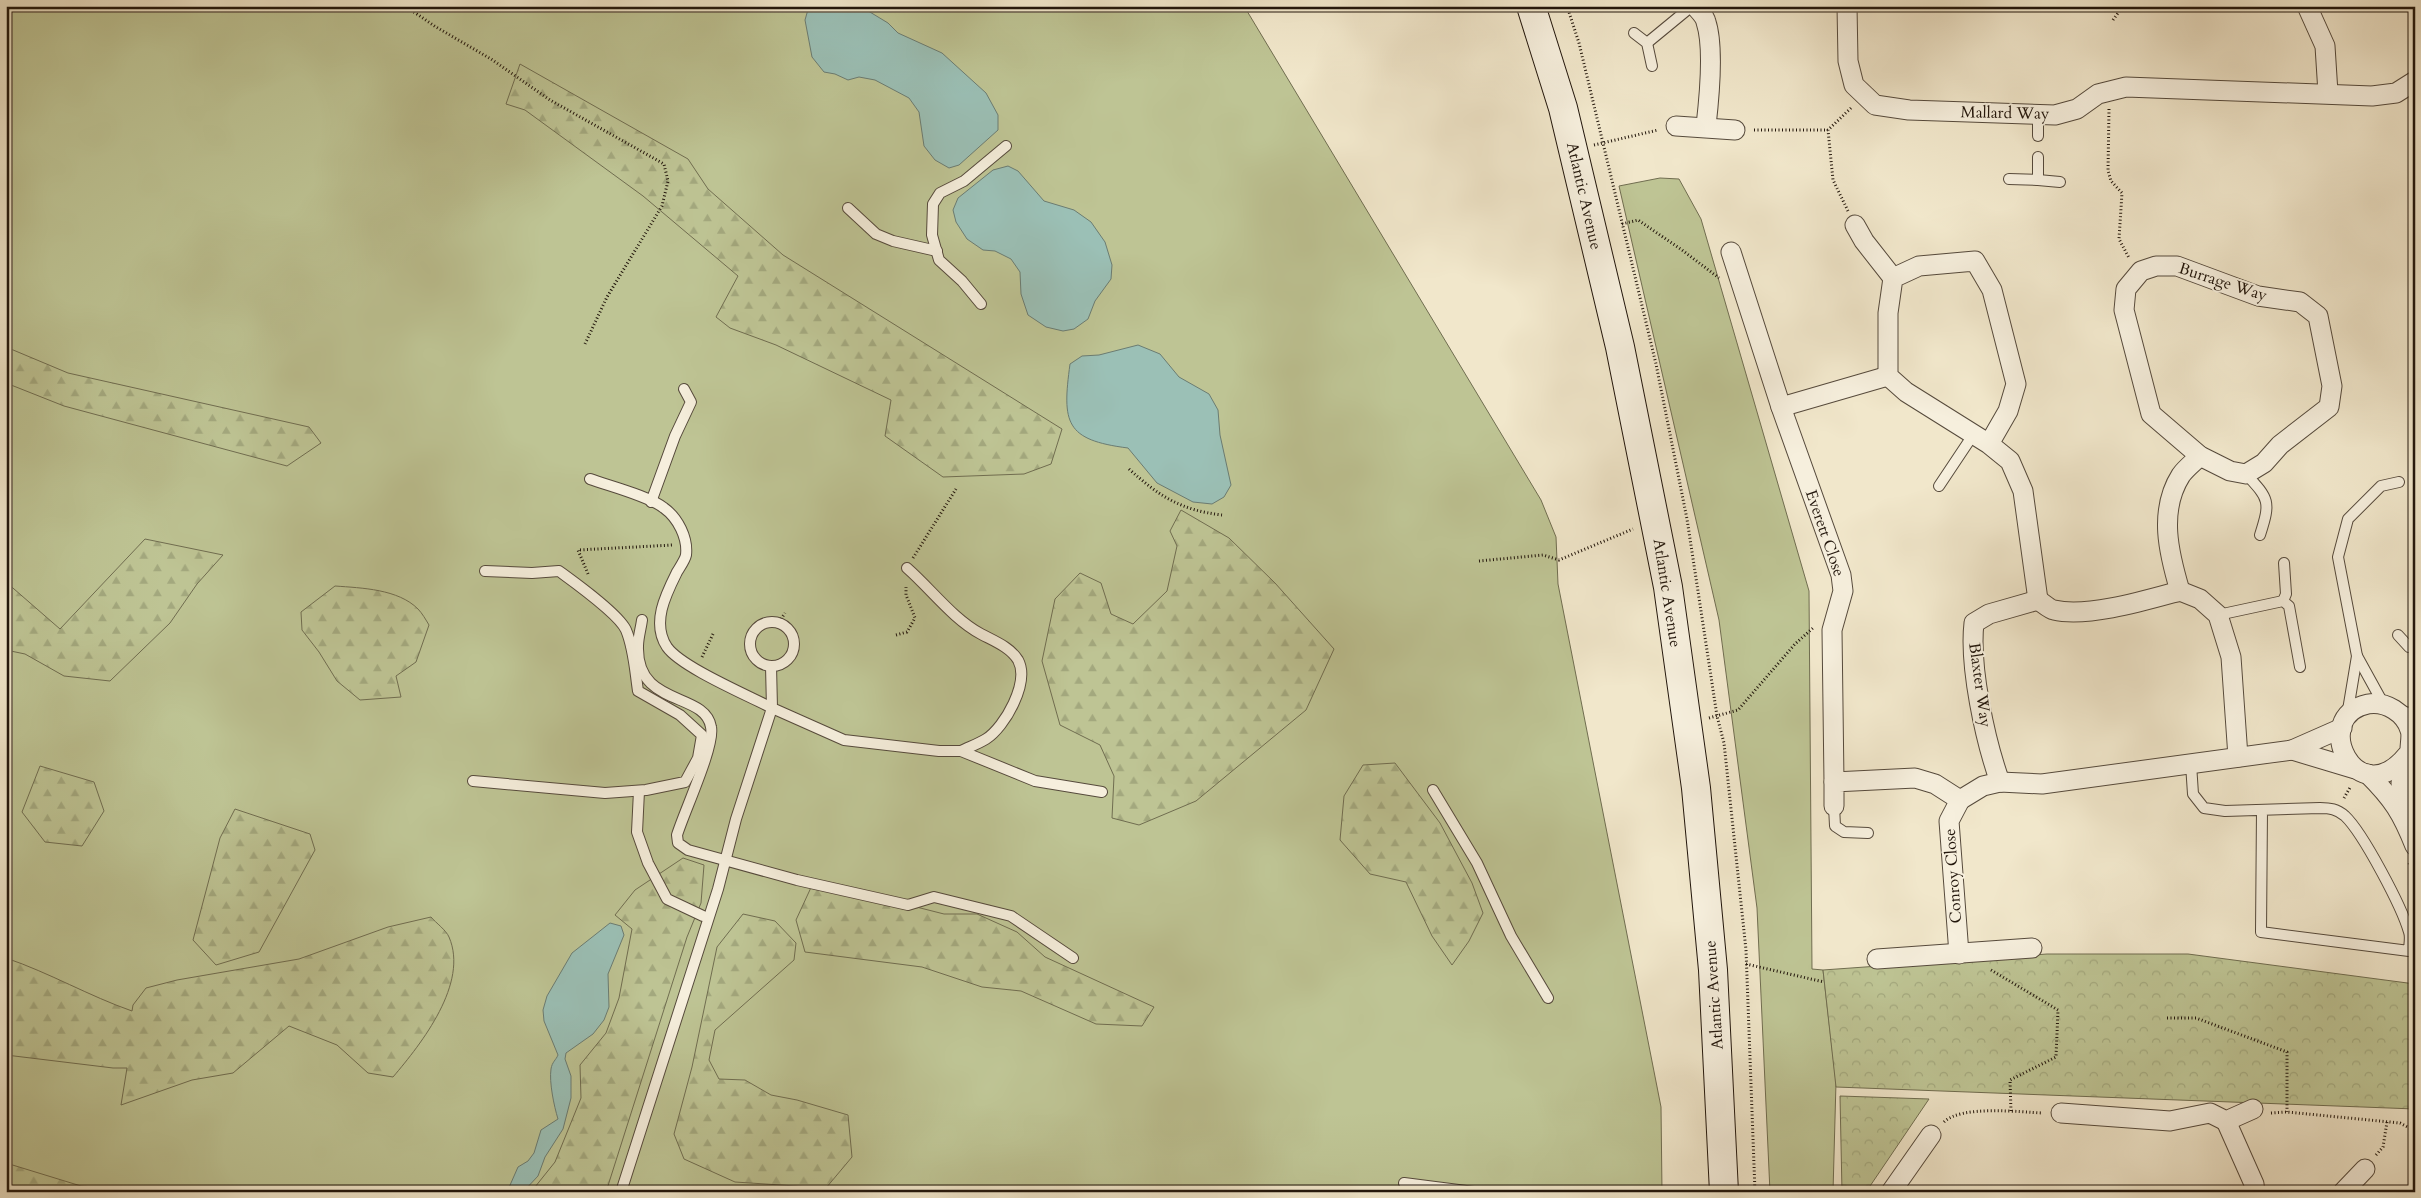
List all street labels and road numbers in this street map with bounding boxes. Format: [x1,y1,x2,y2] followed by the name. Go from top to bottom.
[1960,101,2050,125] street label: Mallard Way
[1561,140,1607,252] street label: Atlantic Avenue
[2176,257,2271,307] street label: Burrage Way
[1800,487,1850,579] street label: Everett Close
[1648,537,1686,649] street label: Atlantic Avenue
[1963,641,1997,729] street label: Blaxter Way
[1939,828,1967,924] street label: Conroy Close
[1699,940,1729,1050] street label: Atlantic Avenue

